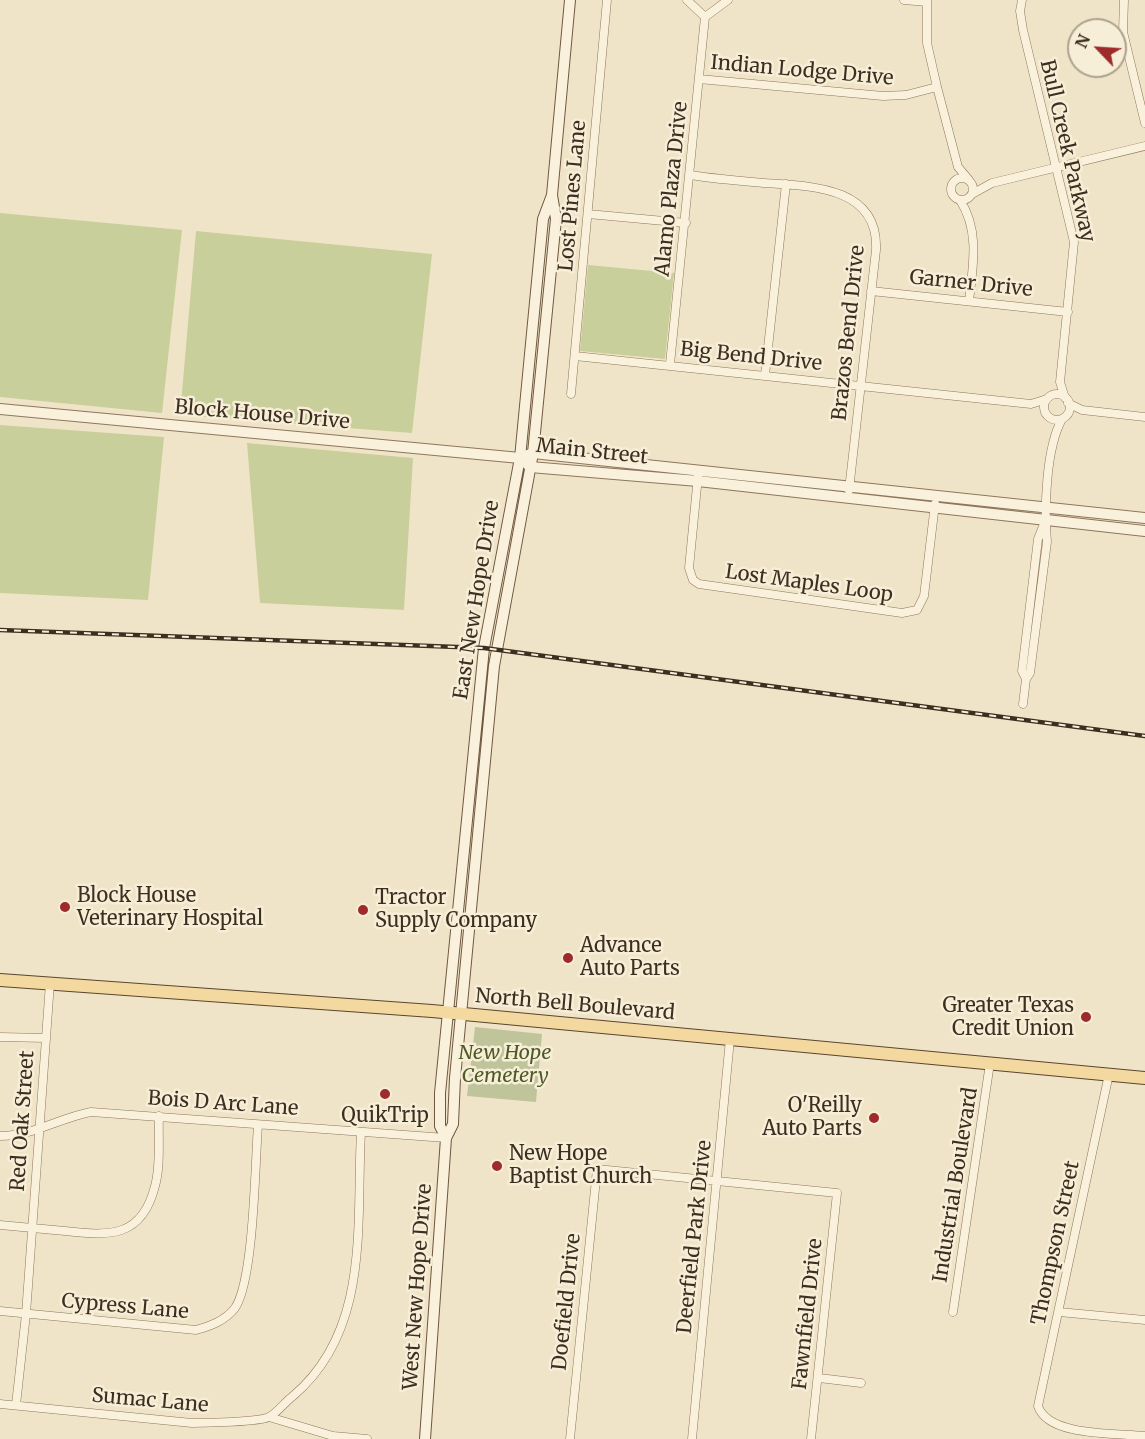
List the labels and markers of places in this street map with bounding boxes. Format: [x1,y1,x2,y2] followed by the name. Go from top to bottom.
[77,884,263,931] place label: Block House Veterinary Hospital
[375,886,537,933] place label: Tractor Supply Company
[58,900,72,914] marker: Block House Veterinary Hospital
[356,903,370,917] marker: Tractor Supply Company
[580,934,680,981] place label: Advance Auto Parts
[561,951,575,965] marker: Advance Auto Parts
[942,994,1074,1041] place label: Greater Texas Credit Union
[1079,1010,1093,1024] marker: Greater Texas Credit Union
[378,1087,392,1101] marker: QuikTrip
[762,1094,862,1141] place label: O'Reilly Auto Parts
[341,1104,429,1128] place label: QuikTrip
[867,1111,881,1125] marker: O'Reilly Auto Parts
[509,1142,652,1189] place label: New Hope Baptist Church
[490,1159,504,1173] marker: New Hope Baptist Church

